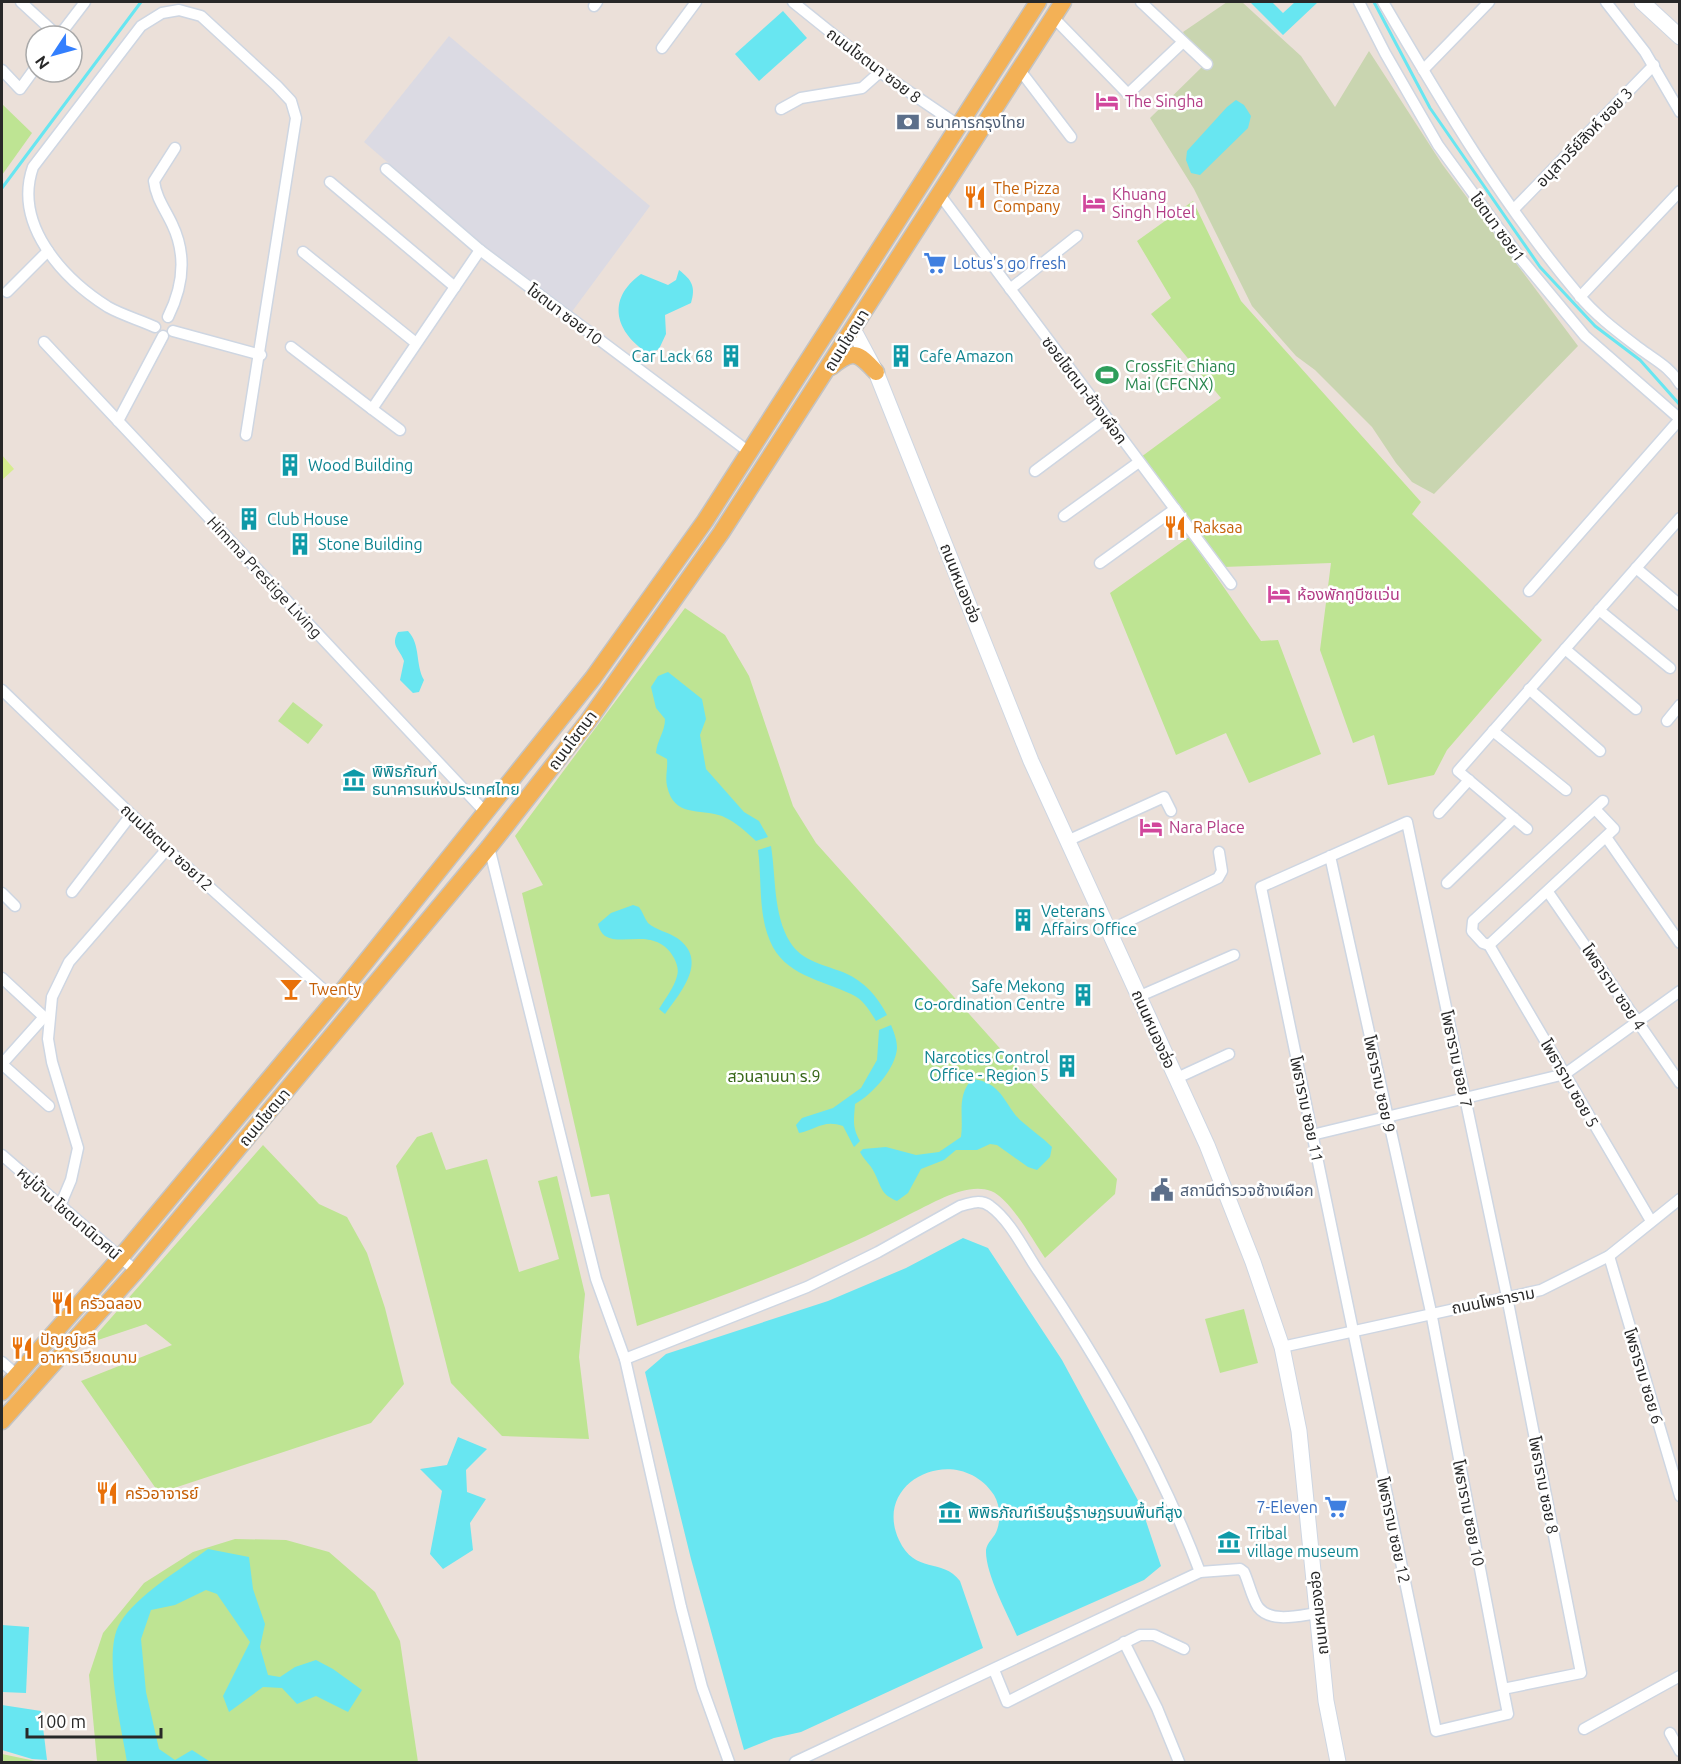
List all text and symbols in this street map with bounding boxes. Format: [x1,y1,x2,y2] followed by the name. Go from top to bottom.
[24,24,84,84] north arrow
[823,24,925,106] street label: ถนนโชตนา ซอย 8
[31,53,53,73] text: N
[1532,84,1637,191] street label: อนุสาวรีย์สิงห์ ซอย 3
[1094,88,1120,114] hotel icon: The Singha
[1125,92,1204,110] place label: The Singha
[895,109,921,135] bank icon: ธนาคารกรุงไทย
[926,113,1025,132] place label: ธนาคารกรุงไทย
[993,179,1061,215] place label: The Pizza Company
[962,184,988,210] restaurant icon: The Pizza Company
[1112,185,1195,221] place label: Khuang Singh Hotel
[1467,189,1529,265] street label: โชตนา ซอย1
[1081,190,1107,216] hotel icon: Khuang Singh Hotel
[922,250,948,276] supermarket icon: Lotus's go fresh
[953,254,1066,272] place label: Lotus's go fresh
[524,280,606,348] street label: โชตนา ซอย10
[820,306,872,374] street label: ถนนโชตนา
[1039,333,1131,447] street label: ซอยโชตนา-ช้างเผือก
[718,343,744,369] building icon: Car Lack 68
[888,343,914,369] building icon: Cafe Amazon
[632,347,713,365] place label: Car Lack 68
[919,347,1014,365] place label: Cafe Amazon
[1125,357,1236,394] place label: CrossFit Chiang Mai (CFCNX)
[1094,362,1120,388] sports icon: CrossFit Chiang Mai (CFCNX)
[277,452,303,478] building icon: Wood Building
[308,456,413,474] place label: Wood Building
[236,506,262,532] building icon: Club House
[267,510,349,528] place label: Club House
[204,512,326,642] street label: Himma Prestige Living
[1162,514,1188,540] restaurant icon: Raksaa
[1193,518,1243,536] place label: Raksaa
[287,531,313,557] building icon: Stone Building
[318,535,423,553] place label: Stone Building
[937,541,985,625] street label: ถนนหนองฮ่อ
[1266,581,1292,607] hotel icon: ห้องพักทูบีซแว่น
[1297,585,1400,604] place label: ห้องพักทูบีซแว่น
[544,707,600,773] street label: ถนนโชตนา
[372,762,520,798] place label: พิพิธภัณฑ์ ธนาคารแห่งประเทศไทย
[341,767,367,793] museum icon: พิพิธภัณฑ์ ธนาคารแห่งประเทศไทย
[118,800,216,894] street label: ถนนโชตนา ซอย12
[1138,814,1164,840] hotel icon: Nara Place
[1169,818,1245,836] place label: Nara Place
[1041,902,1137,938] place label: Veterans Affairs Office
[1010,907,1036,933] building icon: Veterans Affairs Office
[1579,941,1649,1033] street label: โพธาราม ซอย 4
[278,976,304,1002] bar icon: Twenty
[914,977,1065,1013] place label: Safe Mekong Co-ordination Centre
[309,980,361,998] place label: Twenty
[1070,982,1096,1008] building icon: Safe Mekong Co-ordination Centre
[1129,987,1179,1071] street label: ถนนหนองฮ่อ
[1438,1009,1476,1109] street label: โพธาราม ซอย 7
[1361,1034,1399,1134] street label: โพธาราม ซอย 9
[1537,1036,1603,1130] street label: โพธาราม ซอย 5
[924,1048,1049,1084] place label: Narcotics Control Office - Region 5
[1054,1053,1080,1079] building icon: Narcotics Control Office - Region 5
[1287,1054,1327,1164] street label: โพธาราม ซอย 11
[727,1067,821,1085] park label: สวนลานนา ร.9
[235,1085,293,1149] street label: ถนนโชตนา
[13,1163,124,1264] street label: หมู่บ้าน โชตนานิเวศน์
[1149,1177,1175,1203] public building icon: สถานีตำรวจช้างเผือก
[1180,1181,1314,1199] place label: สถานีตำรวจช้างเผือก
[1450,1283,1536,1317] street label: ถนนโพธาราม
[49,1290,75,1316] restaurant icon: ครัวฉลอง
[80,1294,142,1312] place label: ครัวฉลอง
[1621,1326,1667,1426] street label: โพธาราม ซอย 6
[40,1330,137,1366] place label: ปัญญ์ชลี อาหารเวียดนาม
[9,1335,35,1361] restaurant icon: ปัญญ์ชลี อาหารเวียดนาม
[1526,1435,1562,1535] street label: โพธาราม ซอย 8
[1450,1458,1488,1568] street label: โพธาราม ซอย 10
[1374,1475,1414,1585] street label: โพธาราม ซอย 12
[94,1480,120,1506] restaurant icon: ครัวอาจารย์
[125,1484,199,1502] place label: ครัวอาจารย์
[1323,1494,1349,1520] supermarket icon: 7-Eleven
[1257,1498,1318,1516] place label: 7-Eleven
[937,1499,963,1525] museum icon: พิพิธภัณฑ์เรียนรู้ราษฎรบนพื้นที่สูง
[968,1501,1183,1522] place label: พิพิธภัณฑ์เรียนรู้ราษฎรบนพื้นที่สูง
[1247,1524,1359,1560] place label: Tribal village museum
[1216,1529,1242,1555] museum icon: Tribal village museum
[1305,1570,1331,1656] street label: ถนนหนองฮ่อ
[27,1701,160,1739] scale bar
[36,1711,86,1731] text: 100 m

